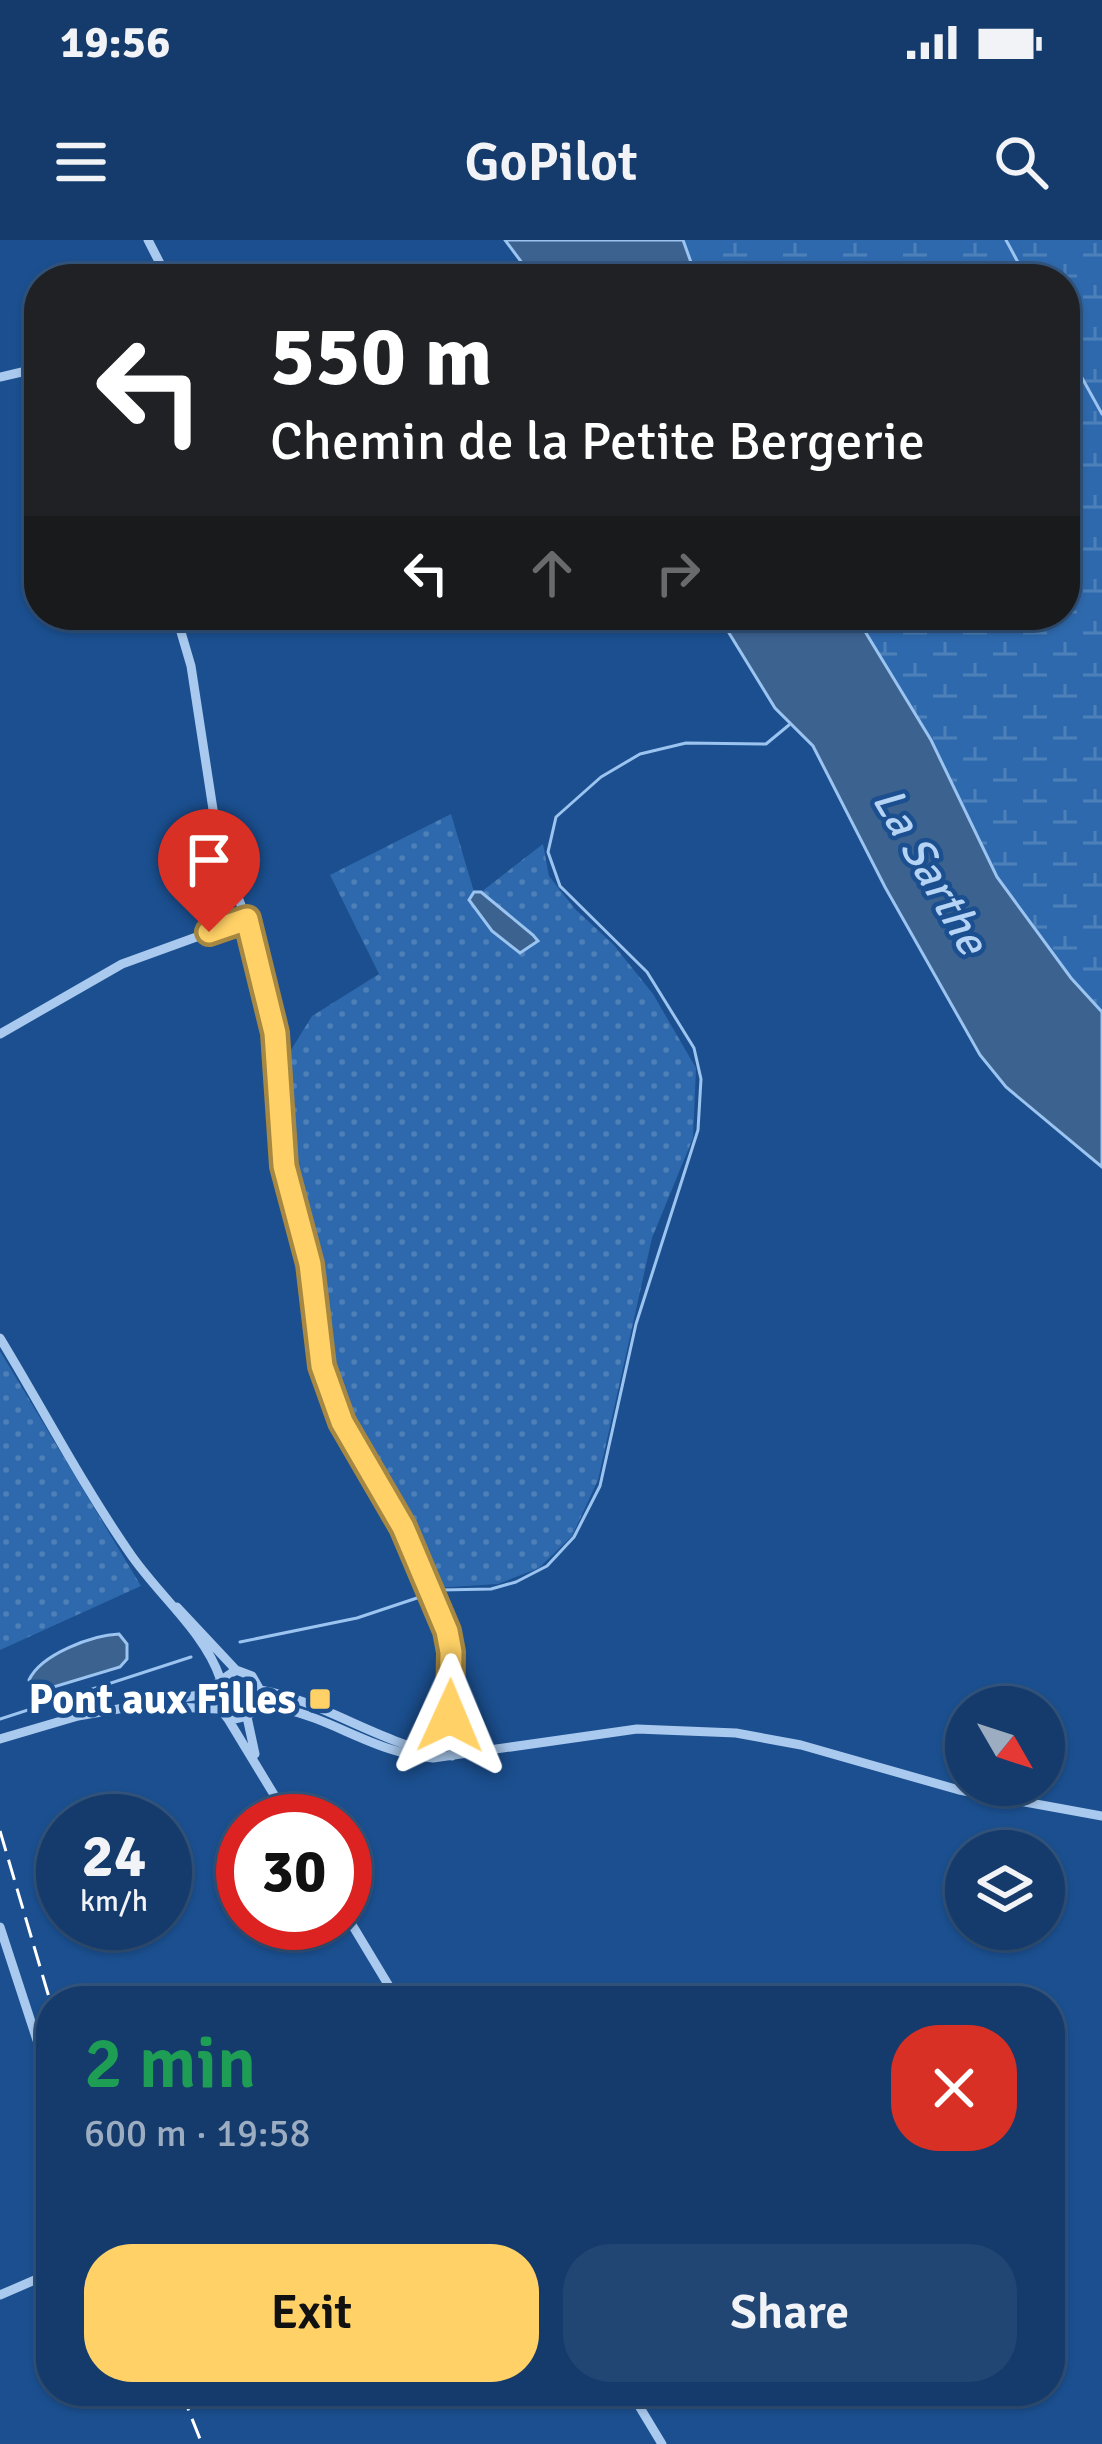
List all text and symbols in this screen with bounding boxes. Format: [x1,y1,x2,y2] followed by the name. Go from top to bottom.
[60,15,170,70] text: 19:56
[48,129,114,195] icon: menu
[464,129,638,196] text: GoPilot
[988,129,1054,195] icon: search
[270,305,492,409] text: 550 m
[72,312,228,468] icon: left
[270,408,925,475] text: Chemin de la Petite Bergerie
[393,540,459,606] icon: left
[519,540,585,606] icon: ahead
[645,540,711,606] icon: right
[860,778,1001,966] water label: La Sarthe
[158,809,260,932] pin
[176,827,242,893] icon: arrive
[387,1653,513,1779] position arrow
[28,1674,296,1725] place label: Pont aux Filles
[307,1686,333,1712] marker: Pont aux Filles
[945,1686,1065,1806] north arrow
[945,1686,1065,1950] map controls
[216,1794,372,1950] speed limit sign: 30
[82,1820,146,1894] text: 24
[945,1830,1065,1950] button: layers
[80,1883,148,1920] text: km/h
[84,2019,256,2108] text: 2 min
[891,2025,1017,2151] button: close
[84,2109,311,2157] text: 600 m · 19:58
[84,2244,539,2382] button: Exit
[563,2244,1017,2382] button: Share

